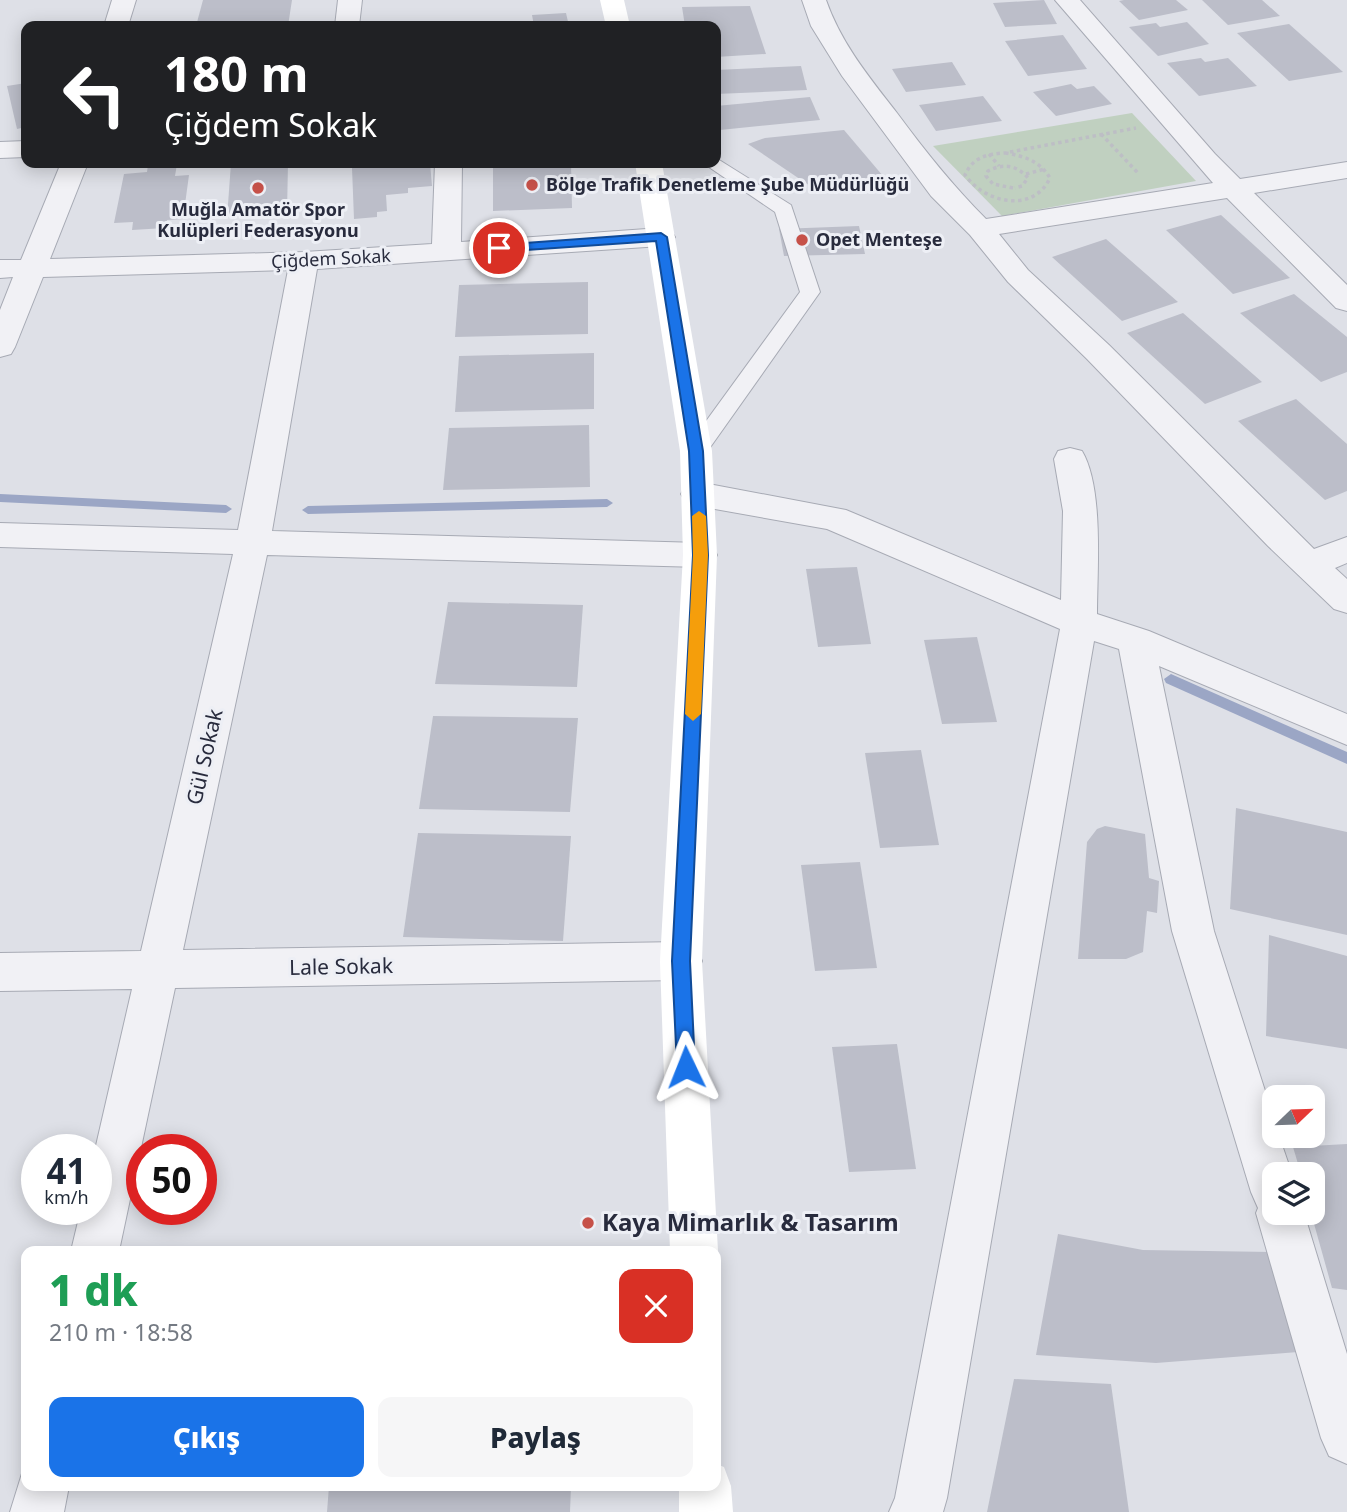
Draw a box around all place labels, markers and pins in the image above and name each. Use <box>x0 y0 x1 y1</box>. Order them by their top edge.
place label: Bölge Trafik Denetleme Şube Müdürlüğü <box>546 172 909 196</box>
marker: Bölge Trafik Denetleme Şube Müdürlüğü <box>524 177 540 193</box>
marker: Muğla Amatör Spor Kulüpleri Federasyonu <box>250 180 266 196</box>
place label: Muğla Amatör Spor Kulüpleri Federasyonu <box>157 197 359 242</box>
pin <box>469 218 529 278</box>
place label: Opet Menteşe <box>816 227 943 251</box>
marker: Opet Menteşe <box>794 232 810 248</box>
place label: Kaya Mimarlık & Tasarım <box>602 1205 899 1238</box>
marker: Kaya Mimarlık & Tasarım <box>580 1215 596 1231</box>

